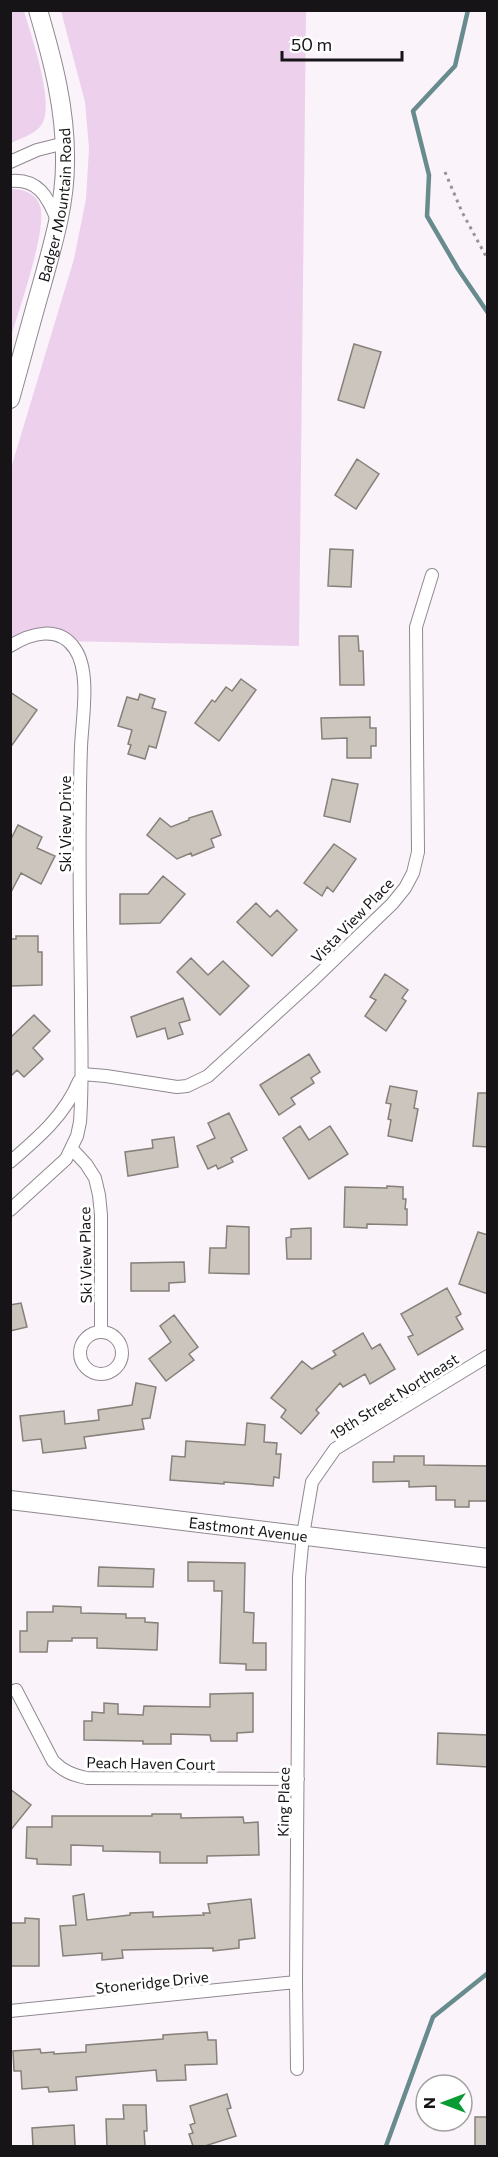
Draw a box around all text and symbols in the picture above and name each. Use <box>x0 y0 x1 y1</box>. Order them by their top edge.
scale bar <box>282 24 402 62</box>
text: 50 m <box>291 33 332 55</box>
street label: Badger Mountain Road <box>34 127 74 284</box>
street label: Ski View Drive <box>56 776 74 872</box>
street label: Vista View Place <box>307 874 397 966</box>
street label: Ski View Place <box>75 1206 95 1304</box>
street label: 19th Street Northeast <box>326 1349 462 1443</box>
street label: Eastmont Avenue <box>188 1513 309 1545</box>
street label: Peach Haven Court <box>86 1753 216 1773</box>
street label: King Place <box>273 1767 293 1837</box>
street label: Stoneridge Drive <box>95 1967 210 1997</box>
north arrow <box>414 2073 474 2133</box>
text: N <box>419 2097 438 2109</box>

